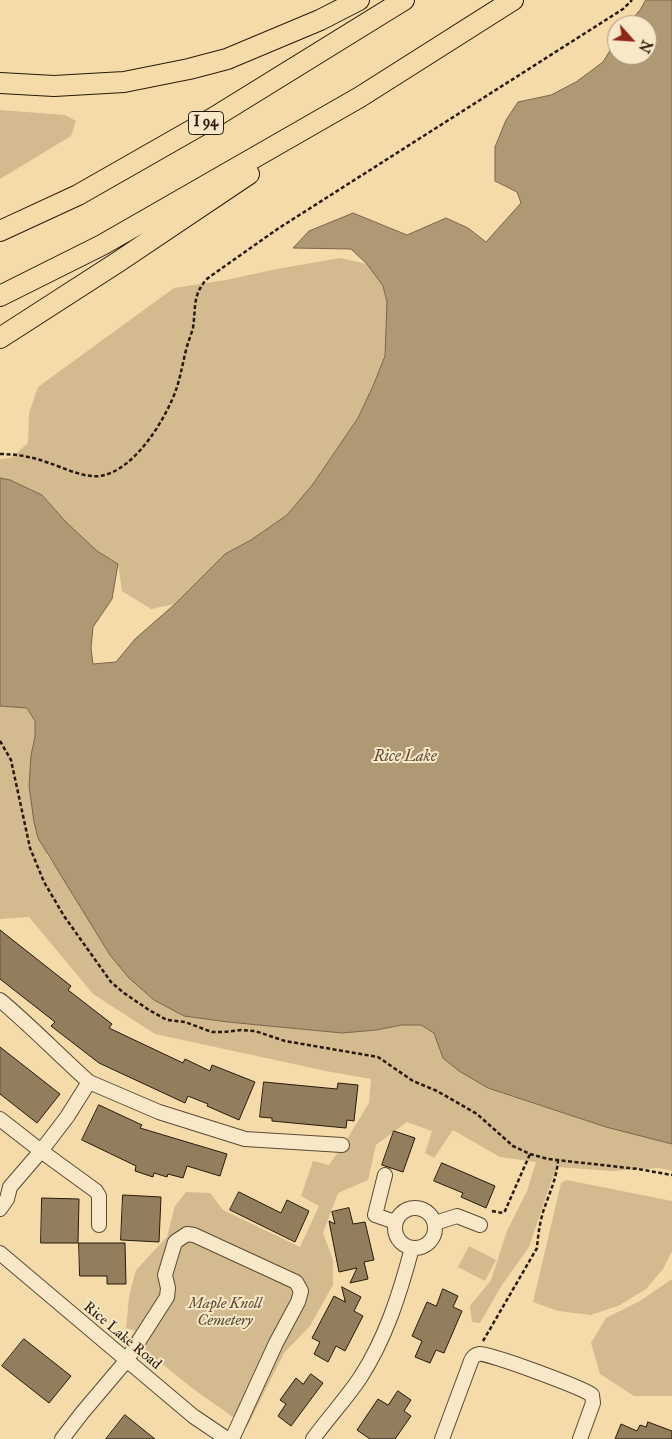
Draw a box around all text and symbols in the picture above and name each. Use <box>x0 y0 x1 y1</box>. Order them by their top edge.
north arrow <box>607 15 657 65</box>
text: N <box>635 37 655 55</box>
road number: I 94 <box>188 112 224 134</box>
water label: Rice Lake <box>373 747 437 767</box>
park label: Maple Knoll Cemetery <box>188 1295 262 1330</box>
street label: Rice Lake Road <box>79 1298 165 1374</box>

